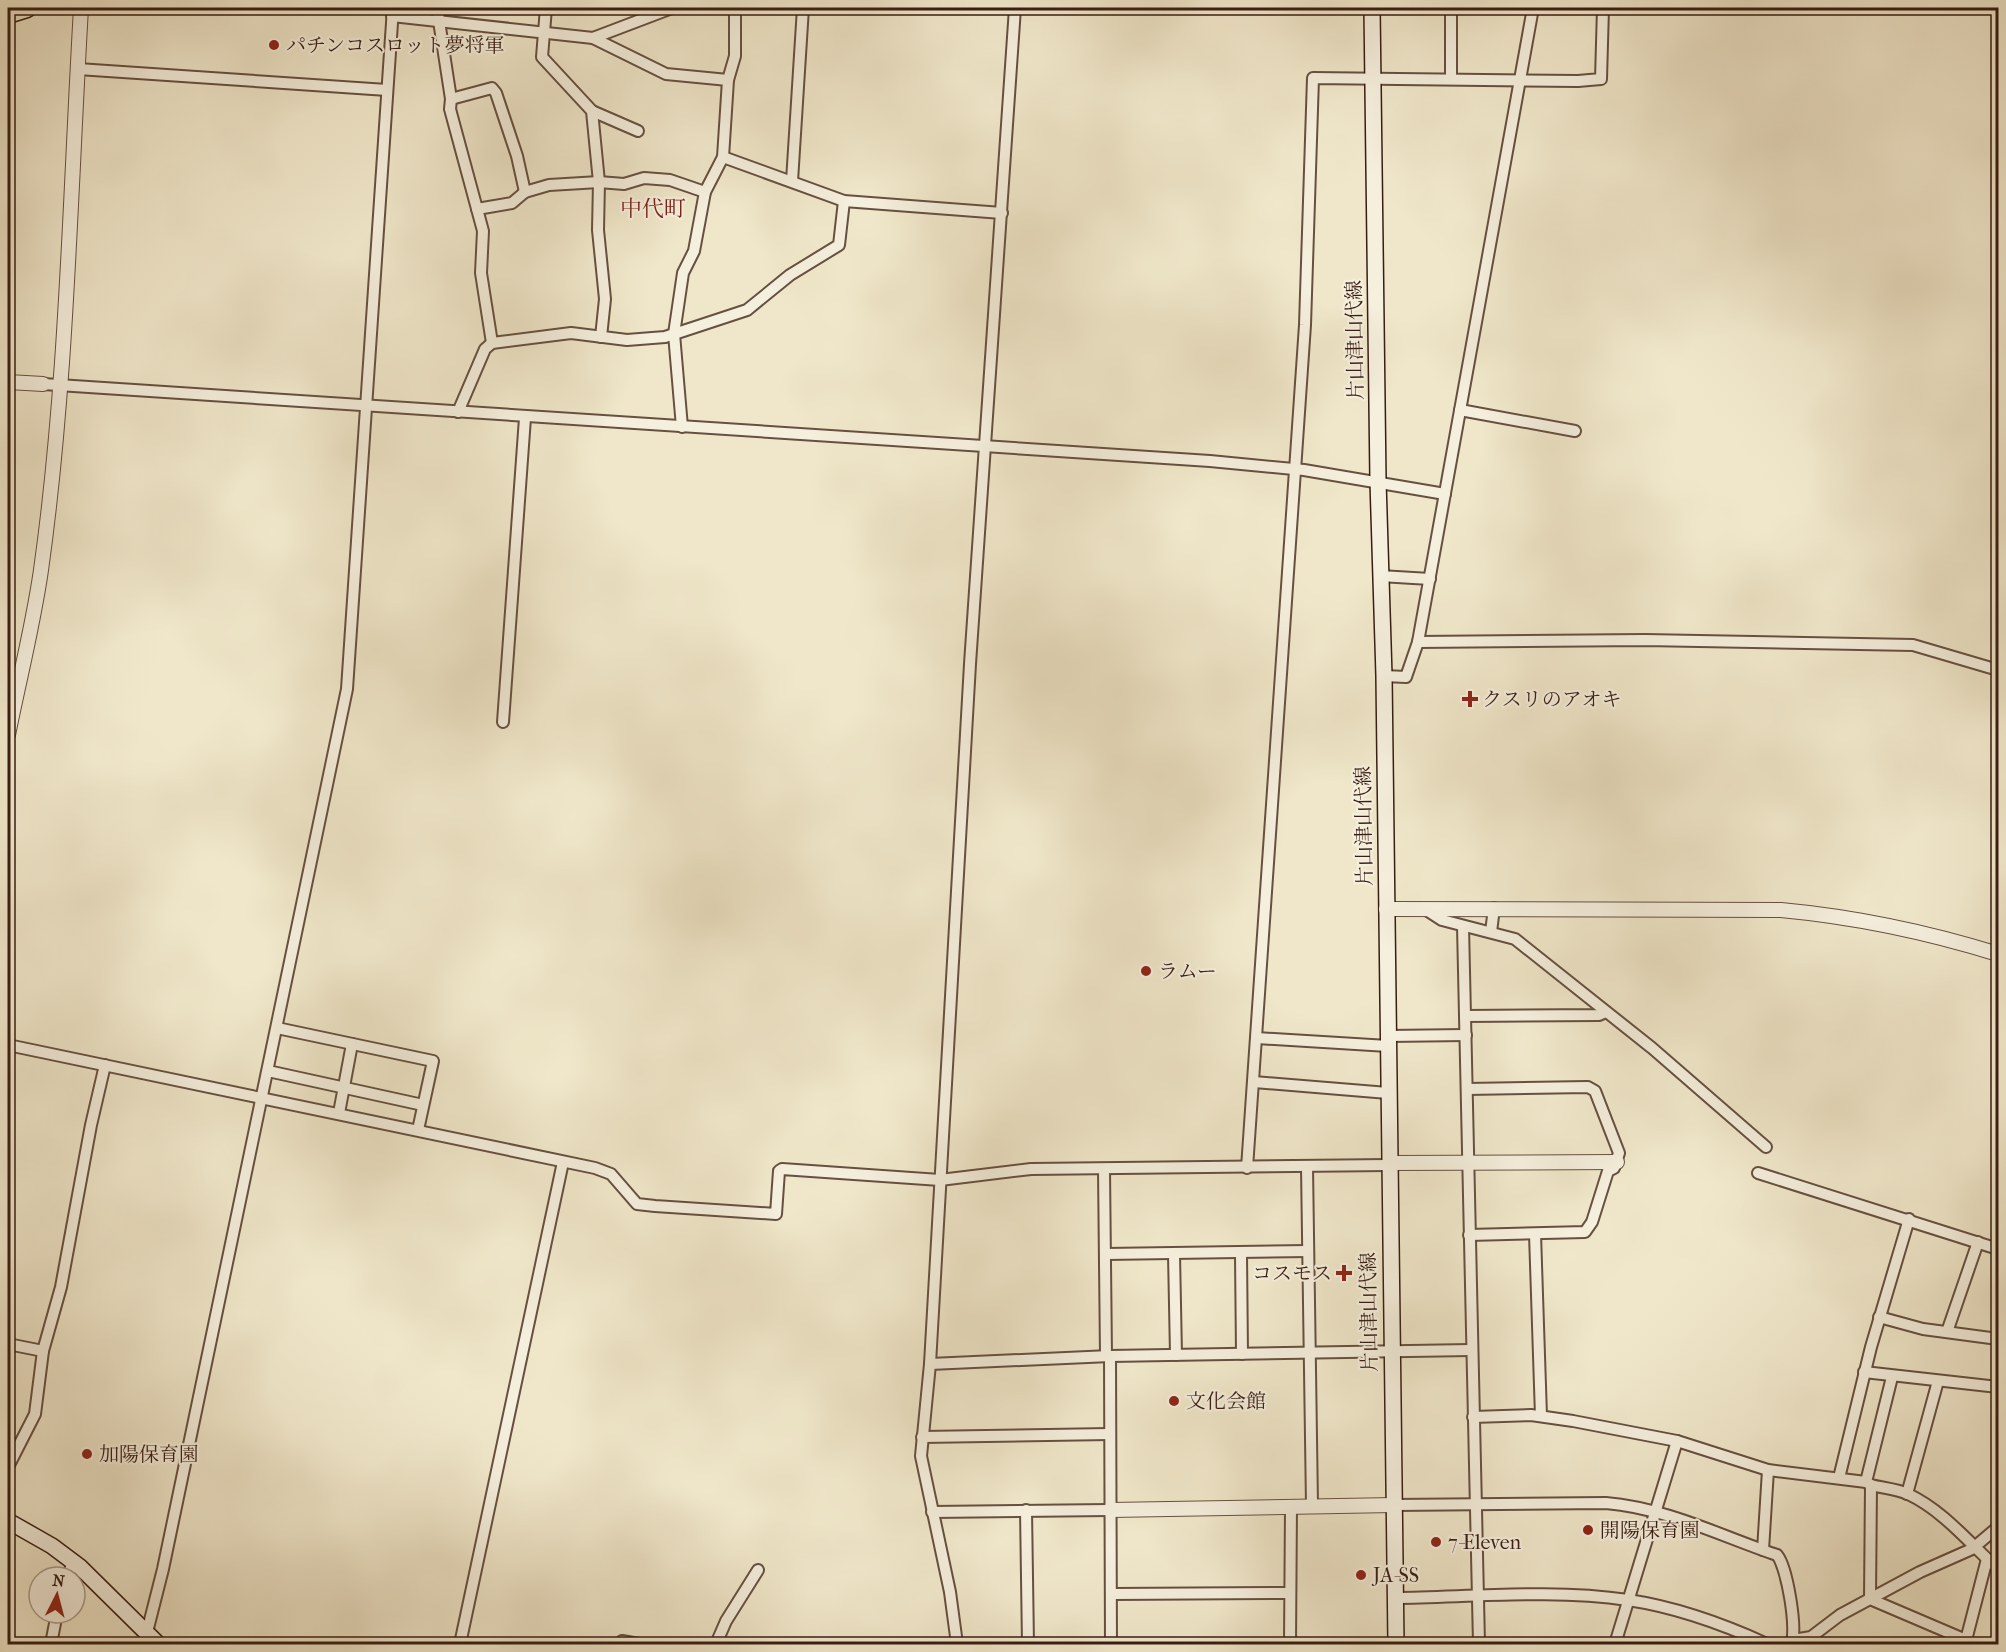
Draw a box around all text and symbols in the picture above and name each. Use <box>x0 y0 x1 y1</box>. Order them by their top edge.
place label: パチンコスロット夢将軍 <box>286 34 505 57</box>
marker: パチンコスロット夢将軍 <box>267 38 281 52</box>
district label: 中代町 <box>620 196 686 222</box>
street label: 片山津山代線 <box>1342 280 1368 400</box>
place label: クスリのアオキ <box>1482 688 1622 711</box>
marker: クスリのアオキ <box>1463 692 1477 706</box>
street label: 片山津山代線 <box>1351 766 1377 886</box>
place label: ラムー <box>1158 960 1217 983</box>
marker: ラムー <box>1139 964 1153 978</box>
street label: 片山津山代線 <box>1356 1252 1382 1372</box>
place label: コスモス <box>1252 1262 1332 1285</box>
marker: コスモス <box>1337 1266 1351 1280</box>
place label: 文化会館 <box>1186 1390 1266 1413</box>
marker: 文化会館 <box>1167 1394 1181 1408</box>
place label: 加陽保育園 <box>99 1443 199 1466</box>
marker: 加陽保育園 <box>80 1447 94 1461</box>
place label: 開陽保育園 <box>1600 1519 1700 1542</box>
marker: 開陽保育園 <box>1581 1523 1595 1537</box>
place label: 7-Eleven <box>1448 1531 1522 1554</box>
marker: 7-Eleven <box>1429 1535 1443 1549</box>
place label: JA-SS <box>1371 1564 1419 1587</box>
north arrow <box>27 1565 87 1625</box>
marker: JA-SS <box>1354 1568 1368 1582</box>
text: N <box>51 1570 66 1591</box>

